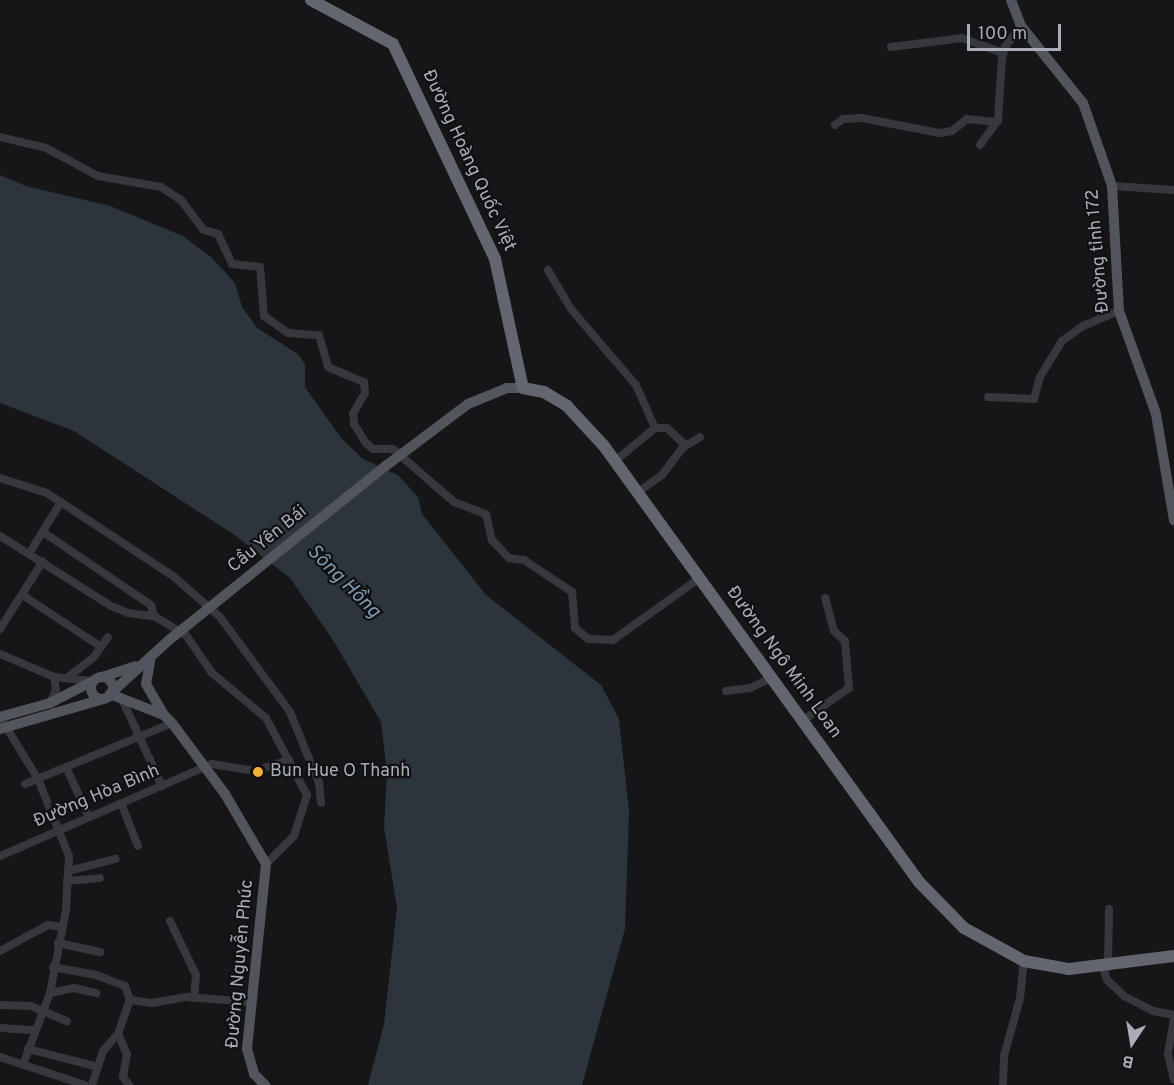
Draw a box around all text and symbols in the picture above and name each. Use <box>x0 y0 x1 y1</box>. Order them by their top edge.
scale bar <box>970 12 1064 50</box>
text: 100 m <box>978 23 1027 46</box>
street label: Đường Hoàng Quốc Việt <box>416 67 520 255</box>
street label: Đường tỉnh 172 <box>1083 188 1115 314</box>
street label: Cầu Yên Bái <box>224 501 312 579</box>
water label: Sông Hồng <box>301 540 385 624</box>
street label: Đường Ngô Minh Loan <box>721 583 845 743</box>
street label: Đường Hòa Bình <box>31 761 163 833</box>
place label: Bun Hue O Thanh <box>270 761 411 783</box>
marker: Bun Hue O Thanh <box>251 765 265 779</box>
street label: Đường Nguyễn Phúc <box>223 879 259 1049</box>
north arrow <box>1102 1013 1162 1073</box>
text: B <box>1121 1050 1136 1072</box>

